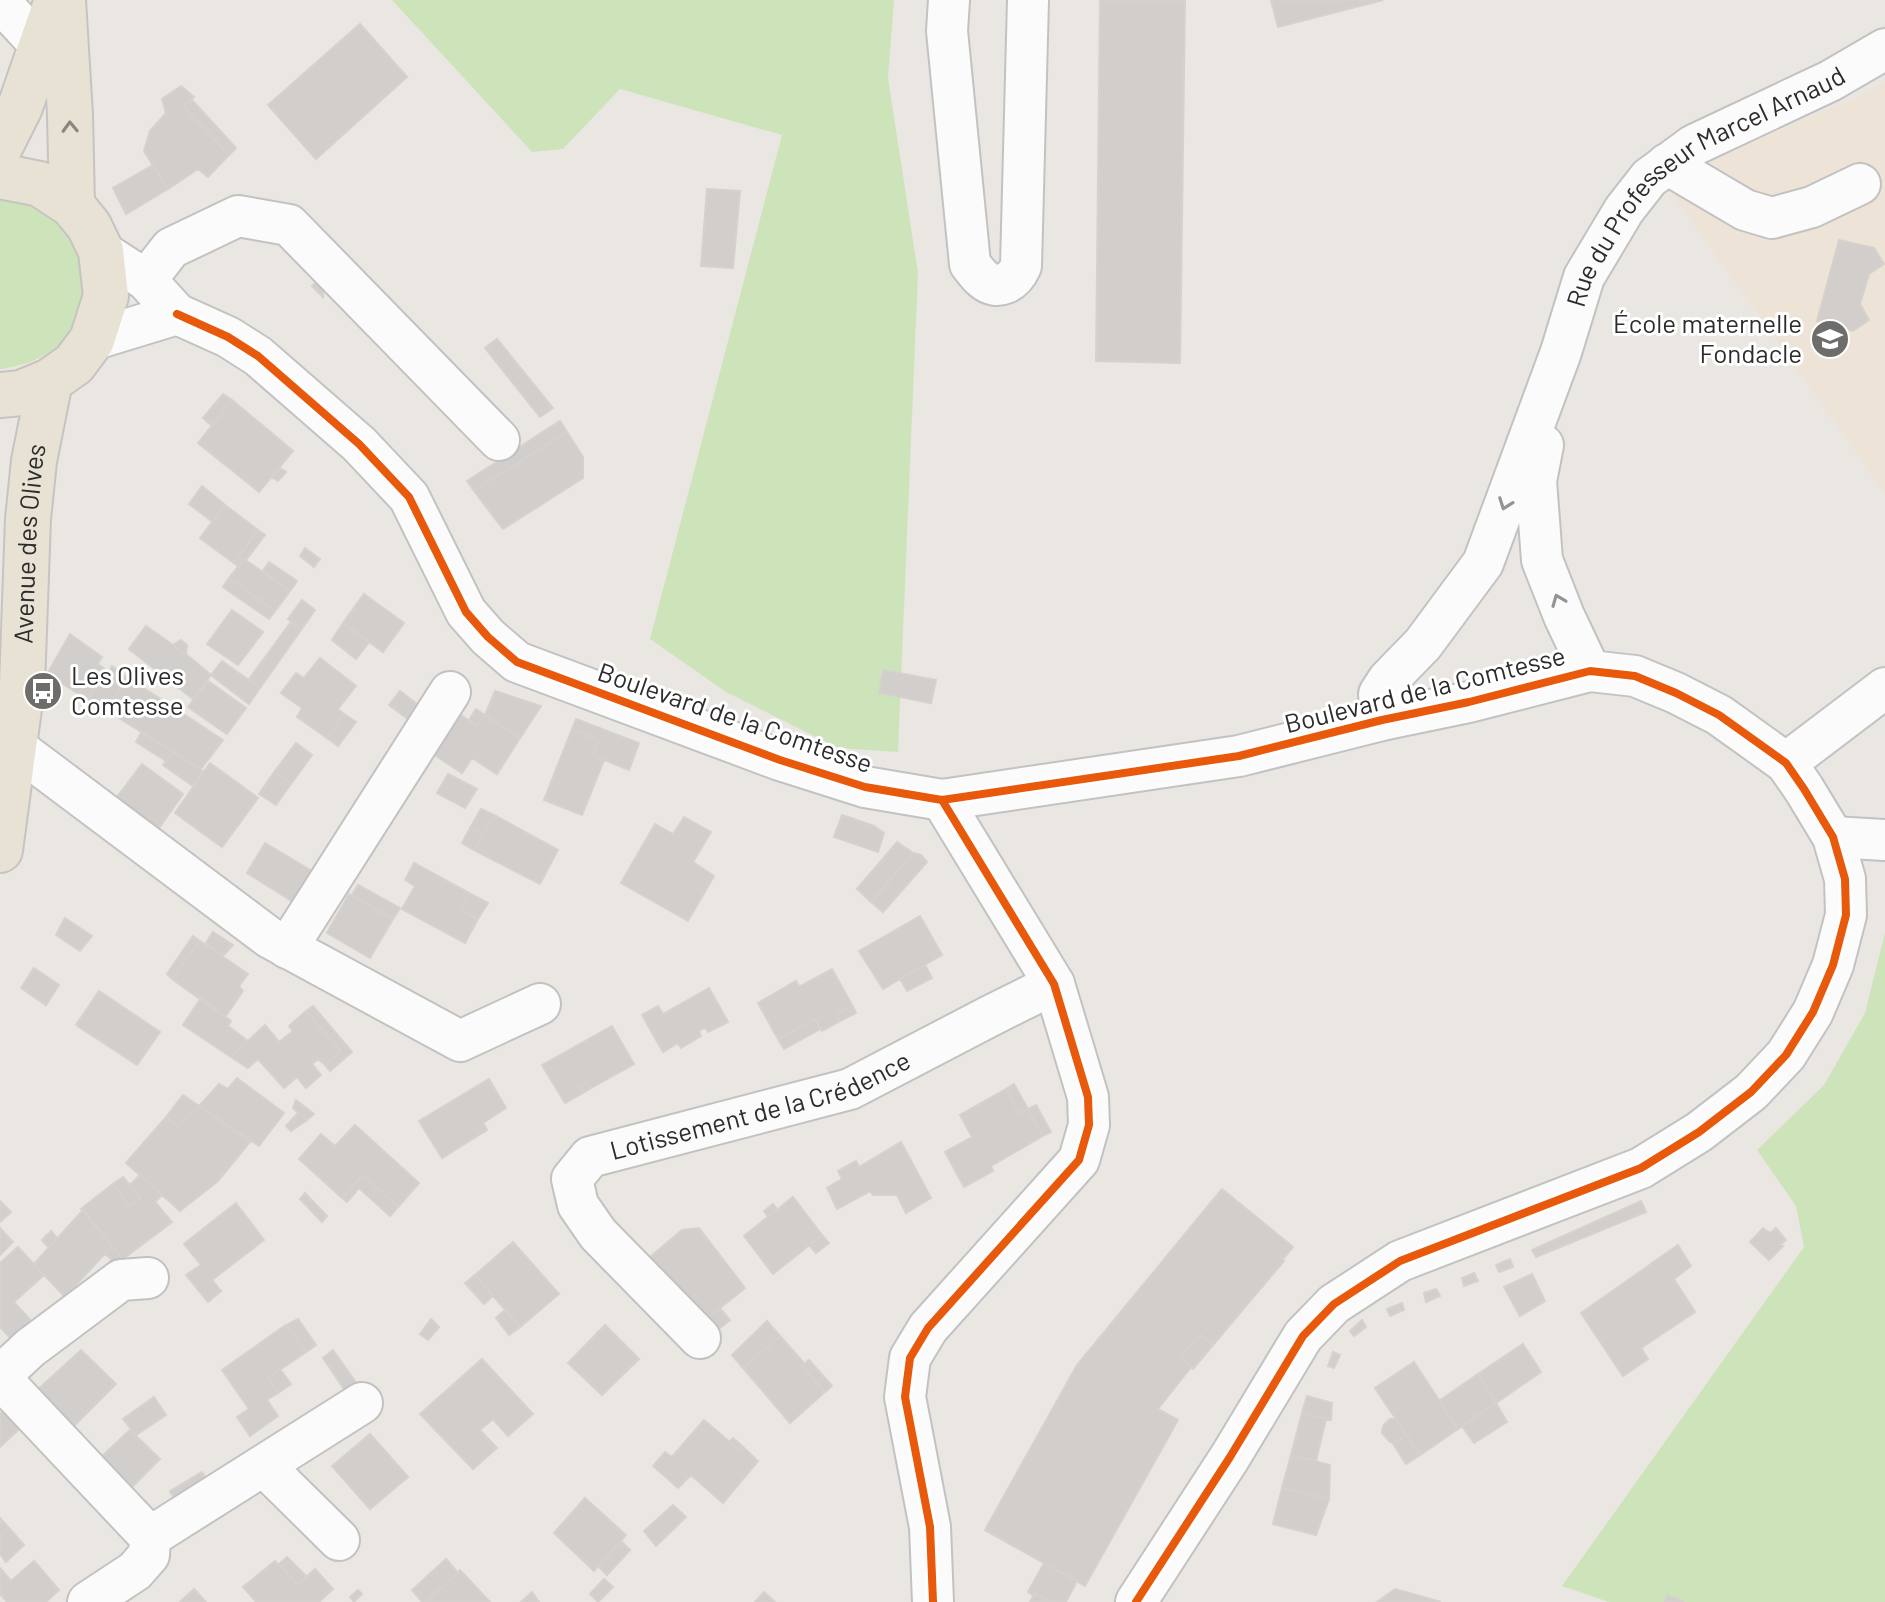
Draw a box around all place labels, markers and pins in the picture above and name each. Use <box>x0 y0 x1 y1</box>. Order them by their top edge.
place label: École maternelle Fondacle <box>1613 307 1802 368</box>
school or university icon: École maternelle Fondacle <box>1809 318 1851 360</box>
place label: Les Olives Comtesse <box>71 659 184 720</box>
bus stop icon: Les Olives Comtesse <box>22 670 64 712</box>

